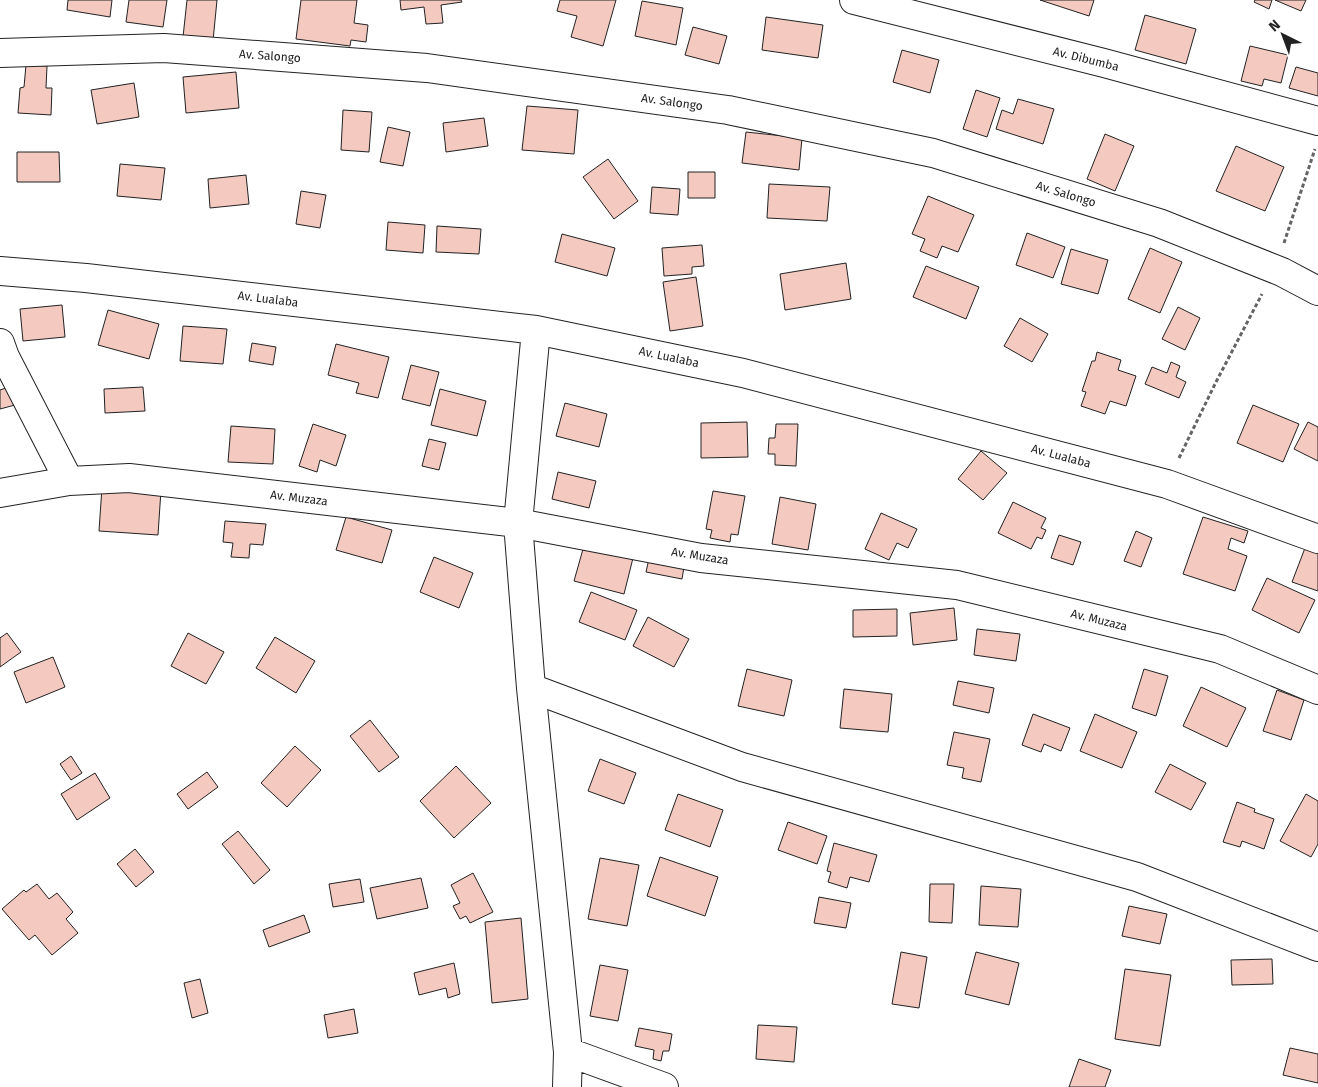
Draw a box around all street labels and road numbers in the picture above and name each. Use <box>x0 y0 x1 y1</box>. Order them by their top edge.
street label: Av. Dibumba <box>1052 44 1120 74</box>
street label: Av. Salongo <box>239 47 301 65</box>
street label: Av. Salongo <box>640 91 704 113</box>
street label: Av. Salongo <box>1034 178 1098 210</box>
street label: Av. Lualaba <box>237 288 299 310</box>
street label: Av. Lualaba <box>638 344 700 370</box>
street label: Av. Lualaba <box>1030 441 1092 471</box>
street label: Av. Muzaza <box>269 488 329 508</box>
street label: Av. Muzaza <box>670 545 730 567</box>
street label: Av. Muzaza <box>1069 606 1129 634</box>

